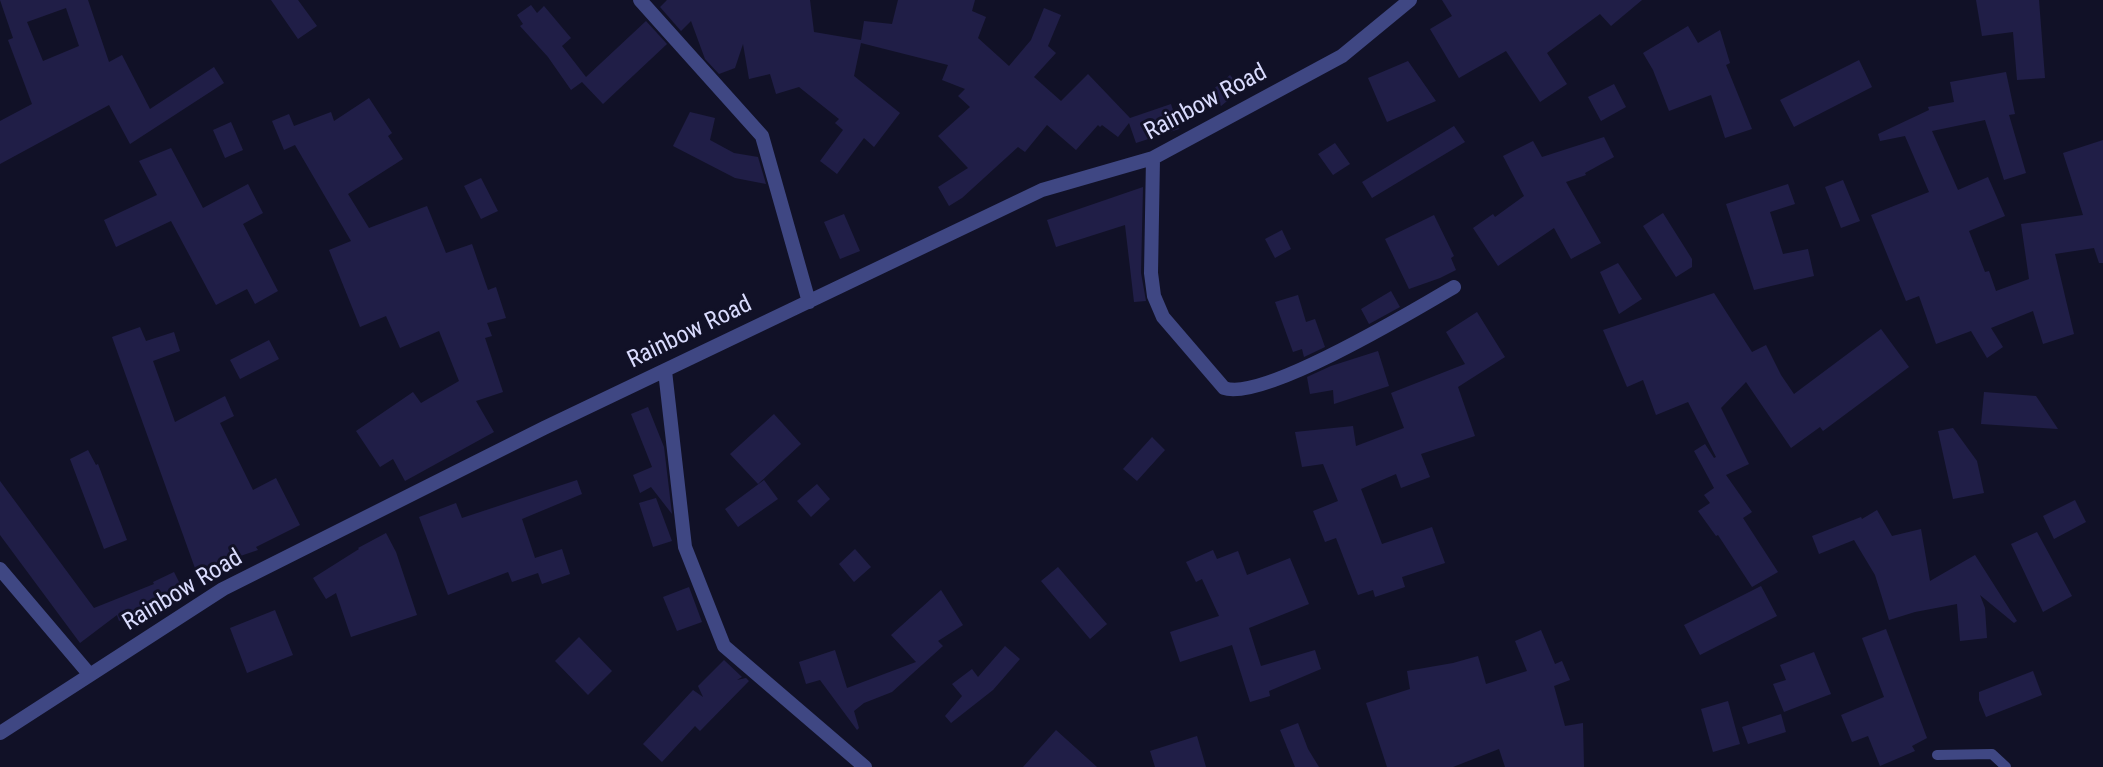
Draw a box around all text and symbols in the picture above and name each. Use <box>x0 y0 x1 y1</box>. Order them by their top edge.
street label: Rainbow Road <box>1140 59 1272 147</box>
street label: Rainbow Road <box>623 291 757 375</box>
street label: Rainbow Road <box>118 544 248 638</box>

